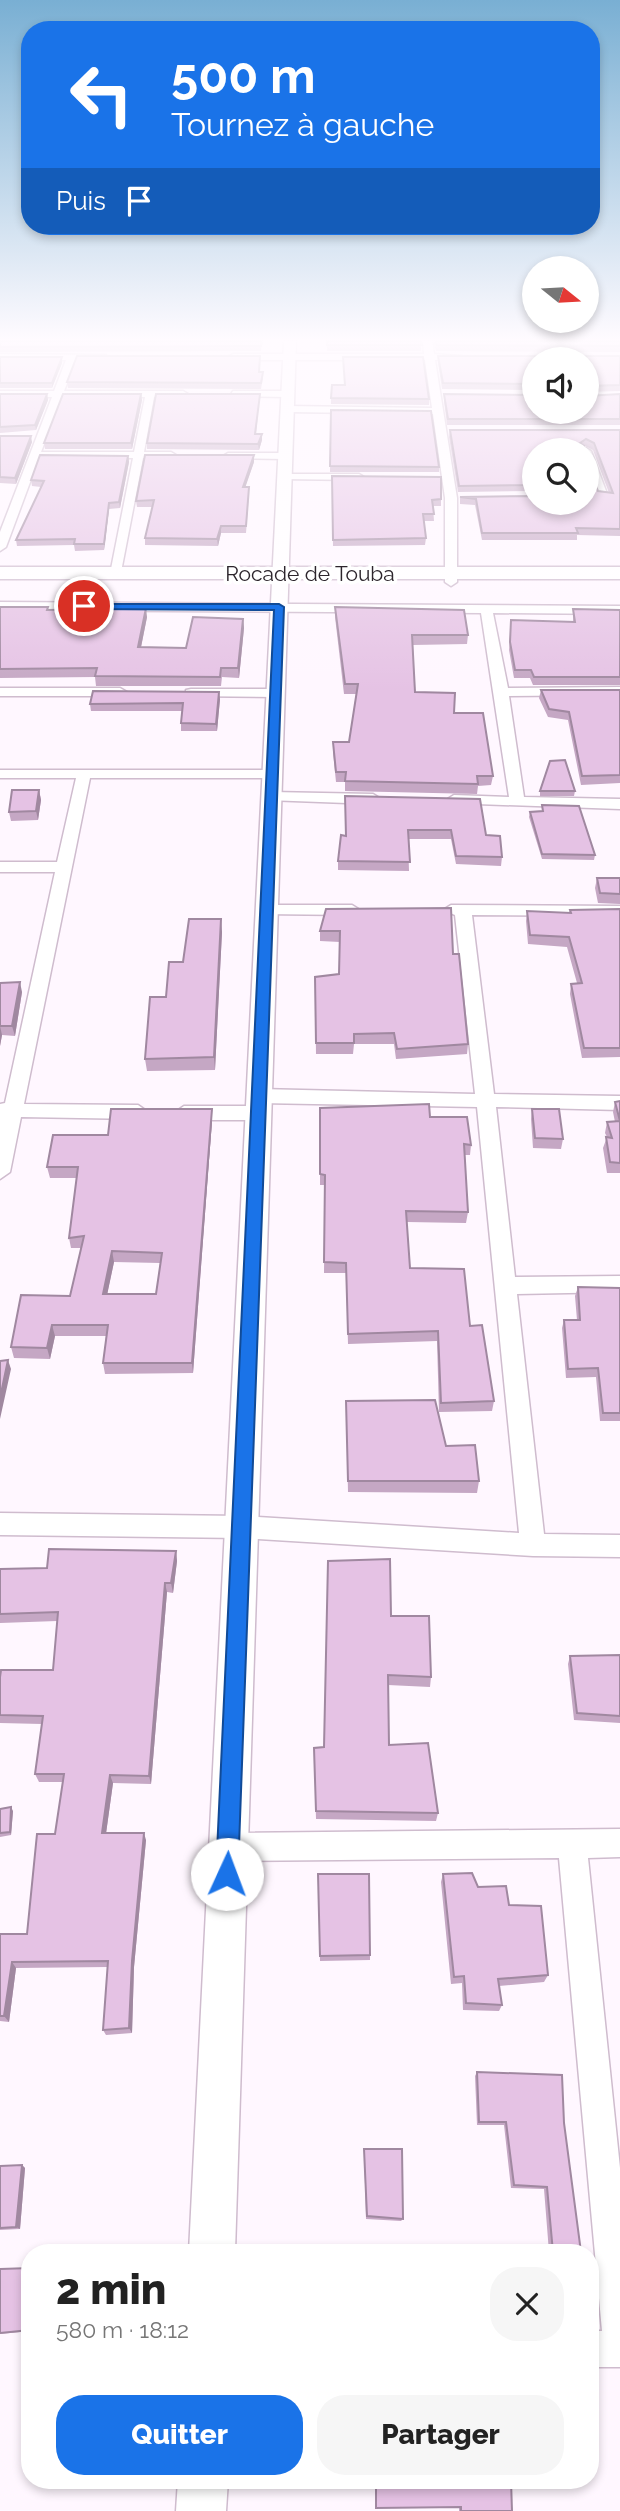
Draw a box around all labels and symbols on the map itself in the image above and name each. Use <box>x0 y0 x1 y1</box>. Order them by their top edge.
north arrow <box>522 256 598 332</box>
street label: Rocade de Touba <box>225 561 395 586</box>
pin <box>54 576 114 636</box>
position arrow <box>190 1837 264 1911</box>

